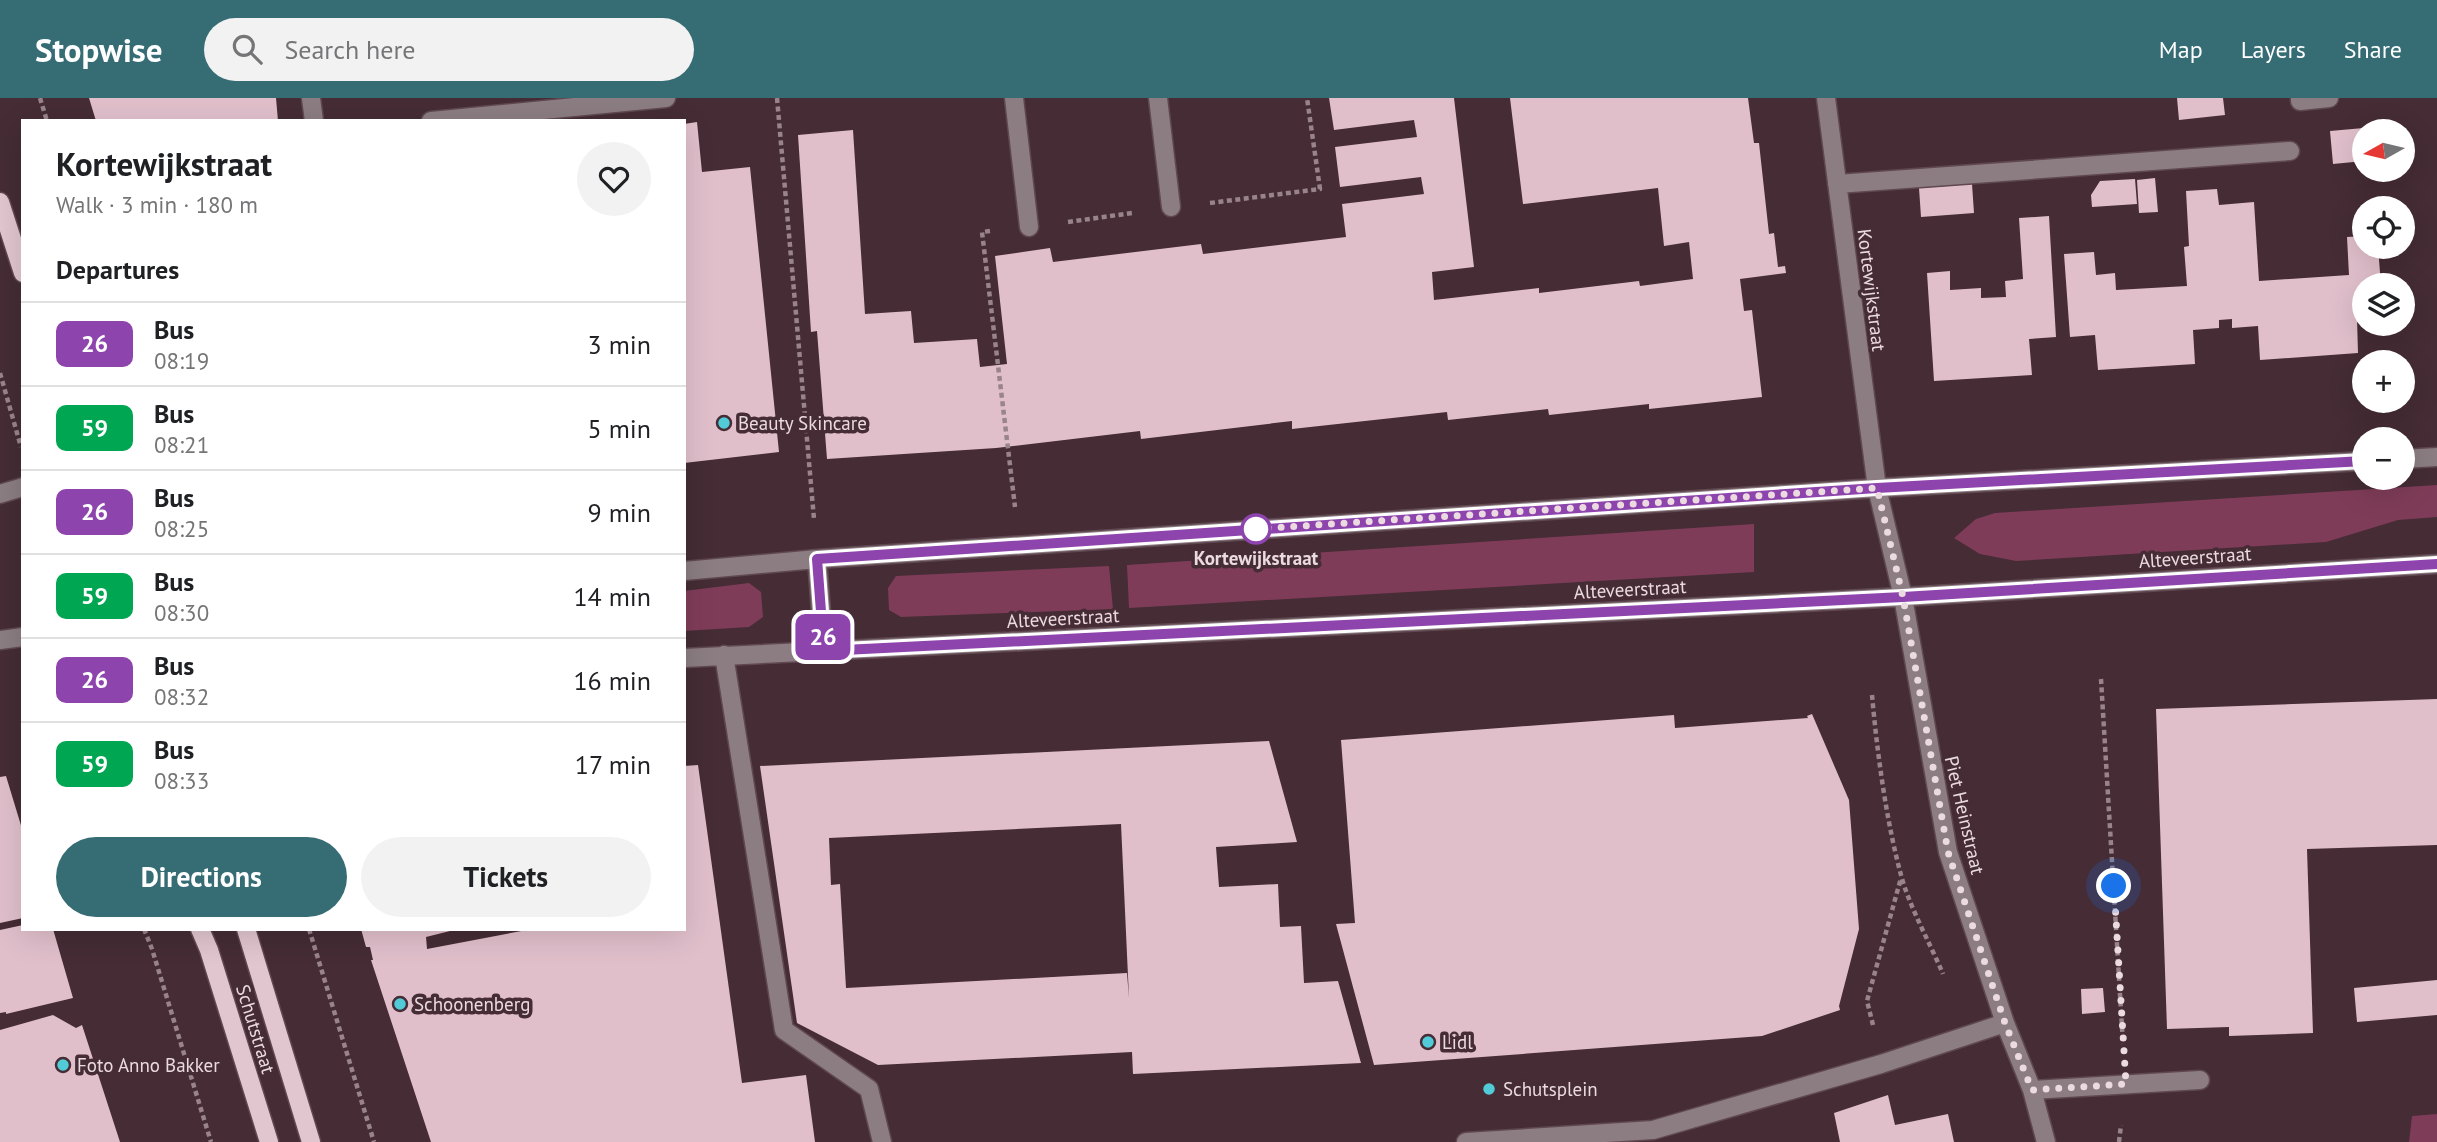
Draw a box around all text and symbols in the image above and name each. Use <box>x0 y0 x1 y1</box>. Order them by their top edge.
search box <box>204 18 694 81</box>
text: Stopwise <box>35 28 162 71</box>
icon: search <box>228 30 266 68</box>
text: Search here <box>284 33 416 66</box>
text: Map <box>2159 34 2203 65</box>
text: Layers <box>2241 34 2306 65</box>
text: Share <box>2344 34 2402 65</box>
north arrow <box>2352 119 2415 182</box>
map controls <box>2352 119 2415 490</box>
text: Kortewijkstraat <box>56 142 272 185</box>
button: heart <box>577 142 651 216</box>
text: Walk · 3 min · 180 m <box>56 190 258 219</box>
button: locate <box>2352 196 2415 259</box>
street label: Kortewijkstraat <box>1853 227 1891 353</box>
text: Departures <box>56 253 179 286</box>
button: layers <box>2352 273 2415 336</box>
text: Bus <box>154 313 194 346</box>
text: 26 <box>81 328 108 359</box>
text: 3 min <box>588 328 651 361</box>
text: 08:19 <box>154 346 209 375</box>
button: + <box>2352 350 2415 413</box>
text: Bus <box>154 397 194 430</box>
place label: Beauty Skincare <box>738 411 867 435</box>
text: 59 <box>81 412 108 443</box>
text: 5 min <box>588 412 651 445</box>
marker: Beauty Skincare <box>716 415 732 431</box>
button: − <box>2352 427 2415 490</box>
text: 08:21 <box>154 430 209 459</box>
text: Bus <box>154 481 194 514</box>
text: 26 <box>81 496 108 527</box>
text: 9 min <box>588 496 651 529</box>
text: 08:25 <box>154 514 209 543</box>
marker: Kortewijkstraat <box>1241 514 1271 544</box>
street label: Alteveerstraat <box>2138 541 2253 573</box>
place label: Kortewijkstraat <box>1194 546 1319 570</box>
text: Bus <box>154 565 194 598</box>
street label: Alteveerstraat <box>1573 574 1688 604</box>
text: 59 <box>81 580 108 611</box>
text: 14 min <box>573 580 651 613</box>
text: 08:30 <box>154 598 209 627</box>
street label: Alteveerstraat <box>1006 603 1121 633</box>
line badge: 26 <box>792 614 854 660</box>
text: 26 <box>809 621 837 652</box>
text: Bus <box>154 649 194 682</box>
text: 26 <box>81 664 108 695</box>
text: 16 min <box>573 664 651 697</box>
text: 08:32 <box>154 682 209 711</box>
text: Bus <box>154 733 194 766</box>
text: 59 <box>81 748 108 779</box>
text: 17 min <box>575 748 651 781</box>
street label: Piet Heinstraat <box>1940 753 1990 877</box>
text: 08:33 <box>154 766 209 795</box>
button: Directions <box>56 837 347 917</box>
button: Tickets <box>361 837 651 917</box>
your location <box>2096 868 2131 903</box>
street label: Schutstraat <box>231 982 281 1077</box>
place label: Schoonenberg <box>414 992 530 1016</box>
marker: Schoonenberg <box>392 996 408 1012</box>
place label: Lidl <box>1442 1030 1473 1054</box>
marker: Lidl <box>1420 1034 1436 1050</box>
place label: Foto Anno Bakker <box>77 1053 220 1077</box>
marker: Foto Anno Bakker <box>55 1057 71 1073</box>
place label: Schutsplein <box>1503 1077 1598 1101</box>
marker: Schutsplein <box>1481 1081 1497 1097</box>

